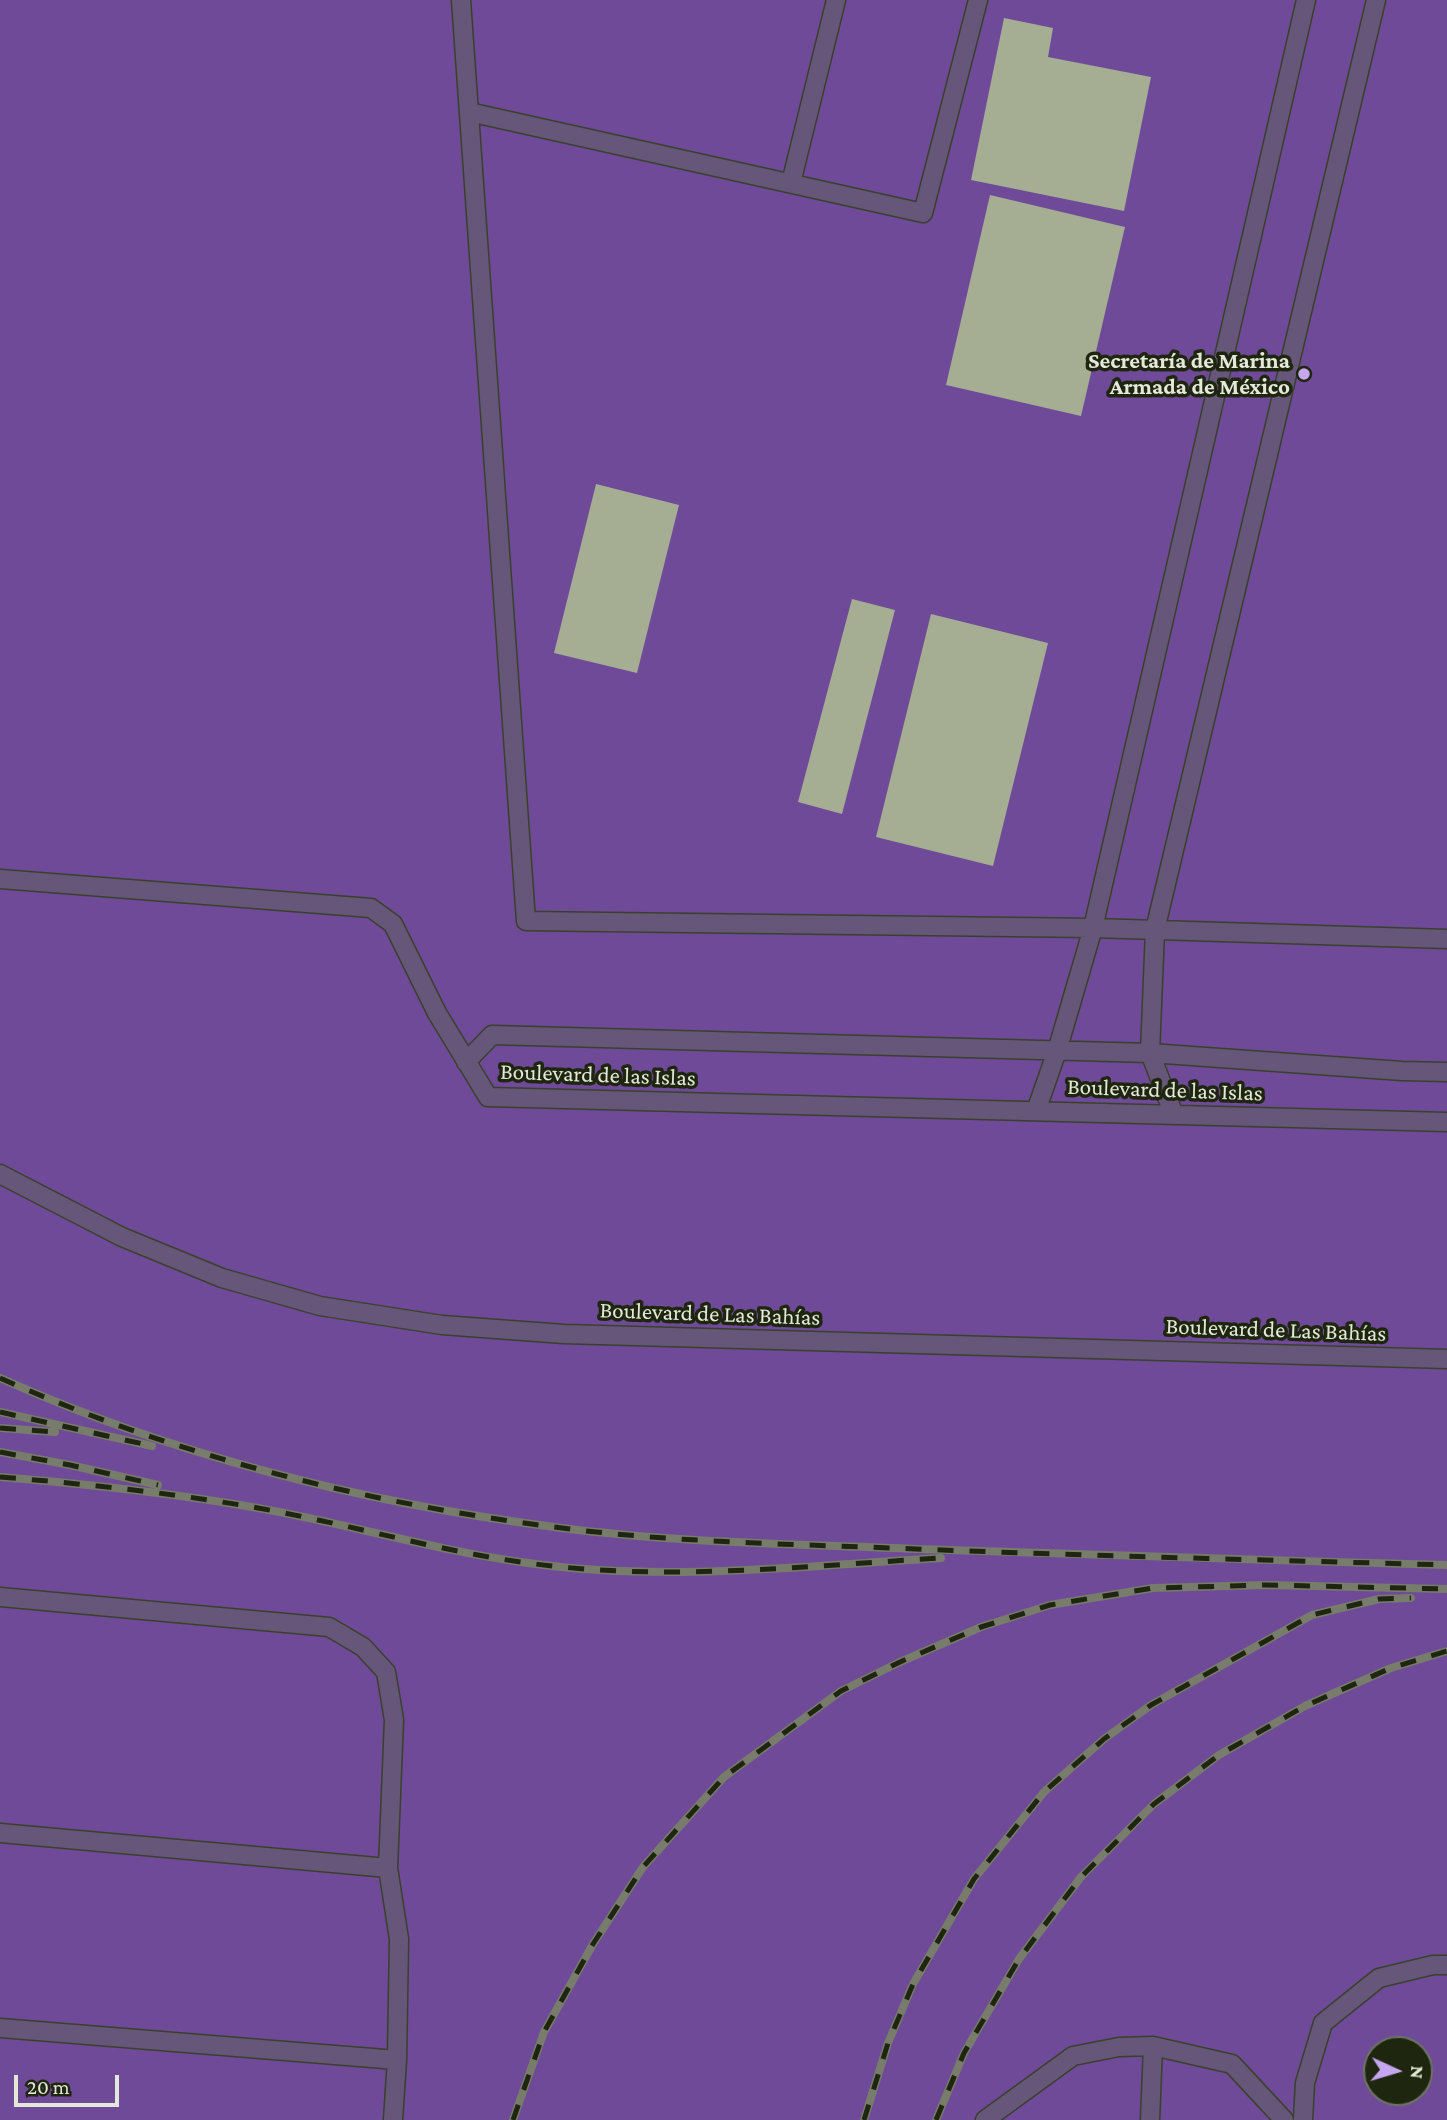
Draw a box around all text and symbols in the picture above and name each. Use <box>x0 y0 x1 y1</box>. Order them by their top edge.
place label: Secretaría de Marina Armada de México <box>1088 347 1290 401</box>
marker: Secretaría de Marina Armada de México <box>1296 366 1312 382</box>
street label: Boulevard de las Islas <box>500 1058 696 1092</box>
street label: Boulevard de las Islas <box>1067 1073 1263 1107</box>
street label: Boulevard de Las Bahías <box>599 1296 821 1332</box>
street label: Boulevard de Las Bahías <box>1165 1312 1387 1348</box>
north arrow <box>1363 2036 1433 2106</box>
scale bar <box>18 2060 122 2104</box>
text: N <box>1407 2065 1428 2080</box>
text: 20 m <box>27 2075 70 2099</box>

